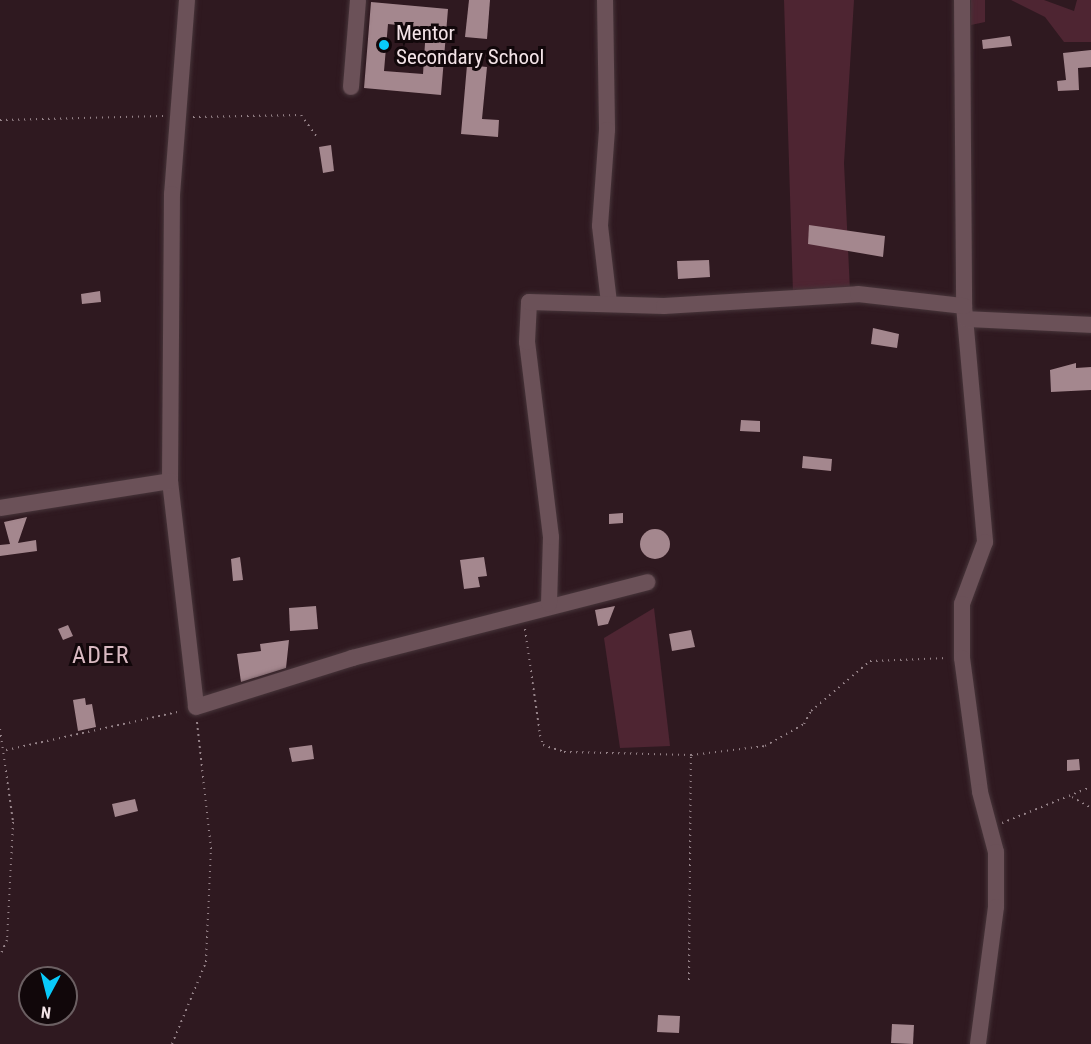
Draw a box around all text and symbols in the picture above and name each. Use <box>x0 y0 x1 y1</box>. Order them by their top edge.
place label: Mentor Secondary School <box>396 20 544 70</box>
marker: Mentor Secondary School <box>377 38 391 52</box>
district label: ADER <box>72 642 130 670</box>
north arrow <box>18 966 78 1026</box>
text: N <box>40 1002 52 1022</box>

